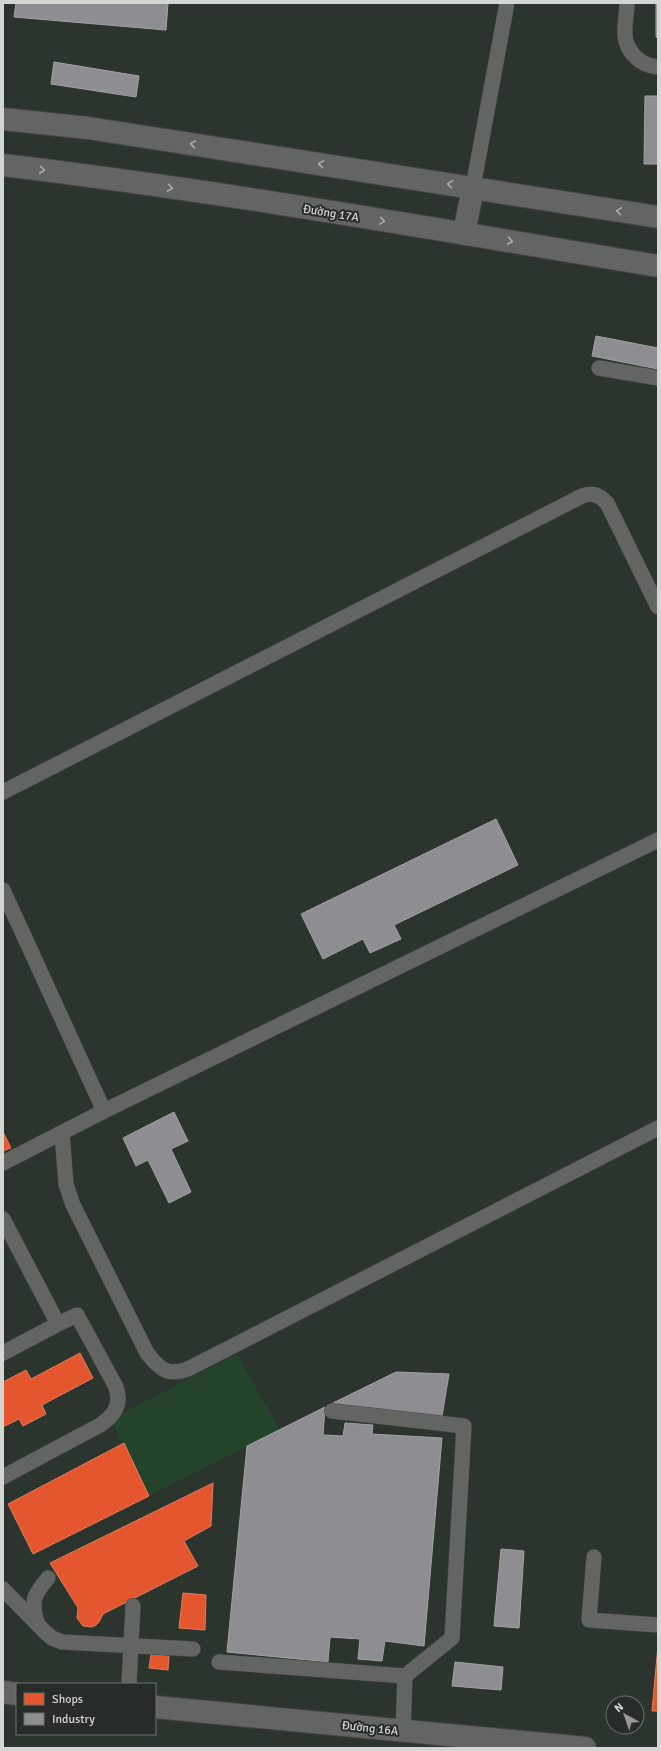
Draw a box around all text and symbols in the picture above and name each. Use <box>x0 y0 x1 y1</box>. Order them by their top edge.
one-way arrow <box>190 140 196 149</box>
one-way arrow <box>318 160 324 169</box>
one-way arrow <box>39 165 45 174</box>
one-way arrow <box>447 180 453 188</box>
one-way arrow <box>167 183 174 192</box>
street label: Đường 17A <box>302 202 361 225</box>
one-way arrow <box>616 207 623 216</box>
one-way arrow <box>379 216 385 225</box>
one-way arrow <box>507 237 513 245</box>
legend <box>16 1683 156 1735</box>
text: Shops <box>52 1692 83 1707</box>
north arrow <box>605 1695 645 1735</box>
text: N <box>612 1700 626 1715</box>
text: Industry <box>52 1712 95 1727</box>
street label: Đường 16A <box>341 1718 400 1739</box>

